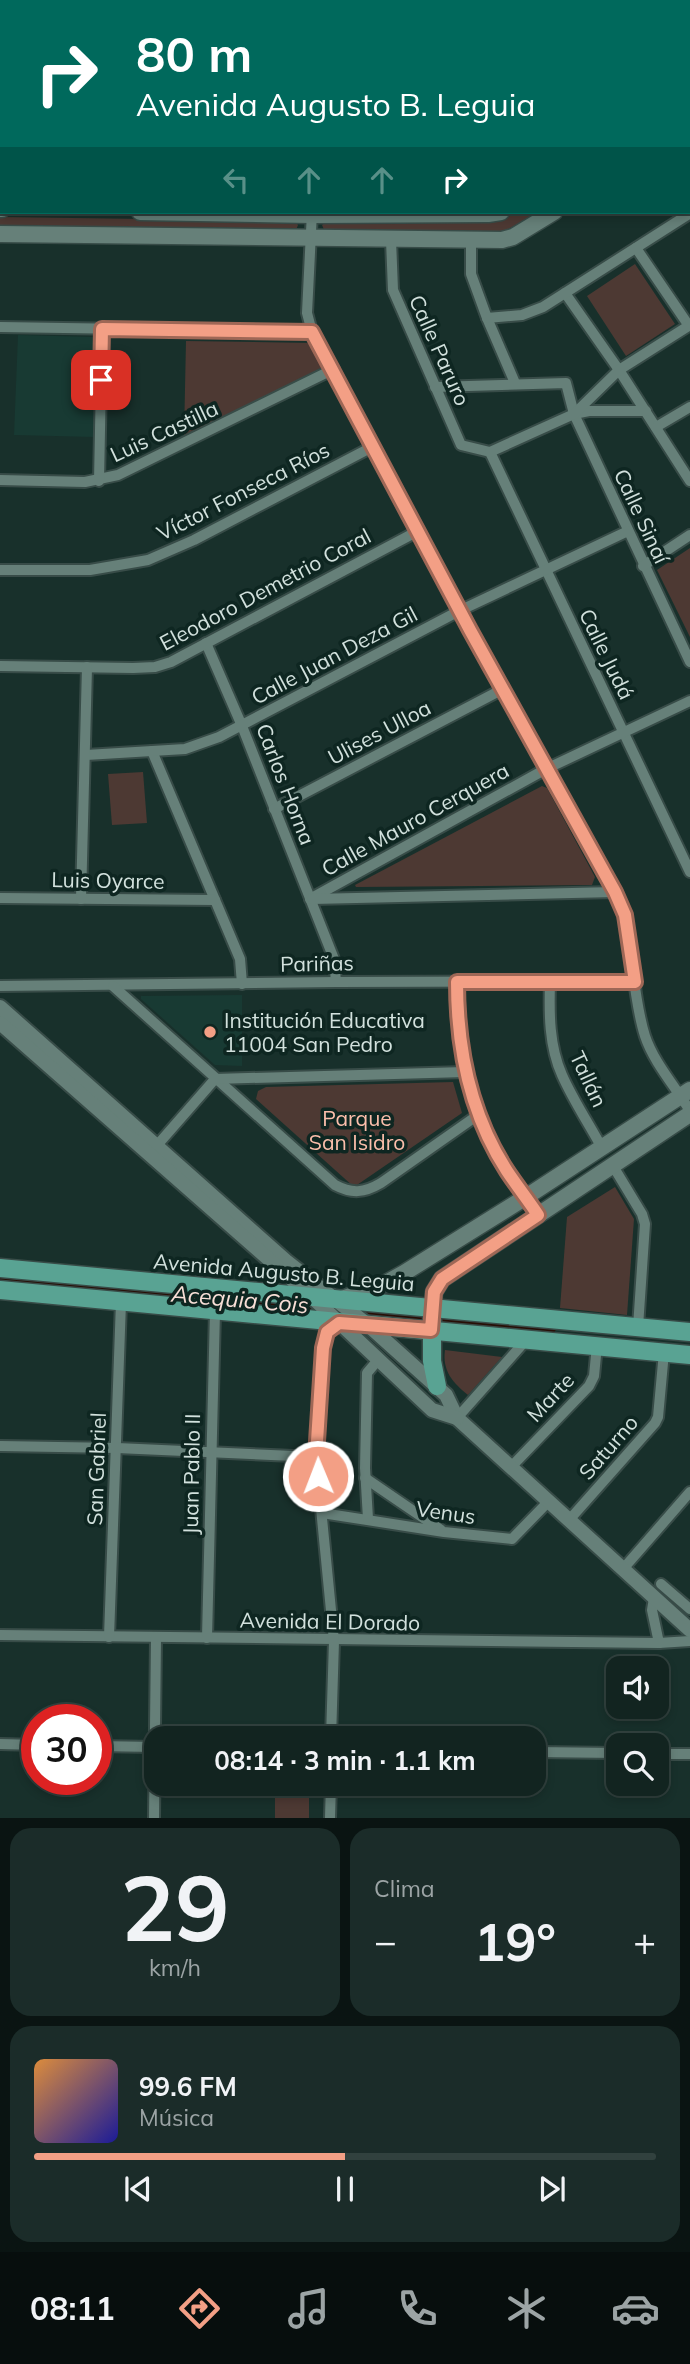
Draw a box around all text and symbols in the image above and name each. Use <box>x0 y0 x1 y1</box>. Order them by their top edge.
text: 80 m <box>136 23 252 84</box>
icon: right <box>21 28 112 119</box>
text: Avenida Augusto B. Leguia <box>136 84 535 124</box>
icon: left <box>217 161 255 199</box>
icon: ahead <box>290 161 328 199</box>
icon: ahead <box>363 161 401 199</box>
icon: right <box>436 161 474 199</box>
street label: Calle Paruro <box>404 291 476 409</box>
pin <box>71 350 131 410</box>
icon: arrive <box>82 361 120 399</box>
street label: Luis Castilla <box>106 395 222 467</box>
street label: Víctor Fonseca Ríos <box>152 436 334 546</box>
street label: Calle Sinaí <box>609 465 676 568</box>
street label: Eleodoro Demetrio Coral <box>155 522 375 656</box>
street label: Calle Juan Deza Gil <box>247 600 421 710</box>
street label: Calle Judá <box>574 604 640 704</box>
street label: Ulises Ulloa <box>323 694 435 770</box>
street label: Carlos Horna <box>251 720 321 848</box>
street label: Calle Mauro Cerquera <box>317 757 513 881</box>
street label: Luis Oyarce <box>51 866 165 894</box>
street label: Pariñas <box>280 949 354 977</box>
place label: Institución Educativa 11004 San Pedro <box>224 1007 425 1057</box>
marker: Institución Educativa 11004 San Pedro <box>202 1024 218 1040</box>
street label: Tallán <box>565 1047 613 1111</box>
park label: Parque San Isidro <box>309 1105 405 1155</box>
street label: Avenida Augusto B. Leguia <box>152 1248 416 1296</box>
water label: Acequia Cois <box>169 1278 310 1319</box>
street label: Marte <box>521 1367 579 1427</box>
street label: Saturno <box>573 1409 643 1485</box>
street label: San Gabriel <box>81 1412 111 1526</box>
street label: Juan Pablo II <box>177 1413 205 1535</box>
position arrow <box>281 1439 355 1513</box>
street label: Venus <box>415 1495 477 1529</box>
street label: Avenida El Dorado <box>240 1606 420 1636</box>
map controls <box>606 1656 669 1796</box>
button: sound <box>606 1656 669 1719</box>
speed limit sign: 30 <box>21 1704 112 1795</box>
button: search <box>606 1733 669 1796</box>
text: 08:14 · 3 min · 1.1 km <box>214 1744 476 1777</box>
text: 29 <box>120 1850 230 1964</box>
text: Clima <box>374 1874 435 1903</box>
text: 19° <box>474 1909 556 1974</box>
text: − <box>374 1917 397 1965</box>
text: + <box>633 1917 656 1965</box>
text: km/h <box>149 1953 201 1982</box>
text: 99.6 FM <box>139 2070 237 2103</box>
text: Música <box>139 2103 214 2132</box>
icon: previous <box>119 2170 157 2208</box>
icon: pause <box>326 2170 364 2208</box>
icon: next <box>533 2170 571 2208</box>
icon: directions <box>175 2284 224 2333</box>
icon: music <box>284 2284 333 2333</box>
icon: phone <box>393 2284 442 2333</box>
icon: climate <box>502 2284 551 2333</box>
icon: car <box>611 2284 660 2333</box>
text: 08:11 <box>30 2288 115 2328</box>

